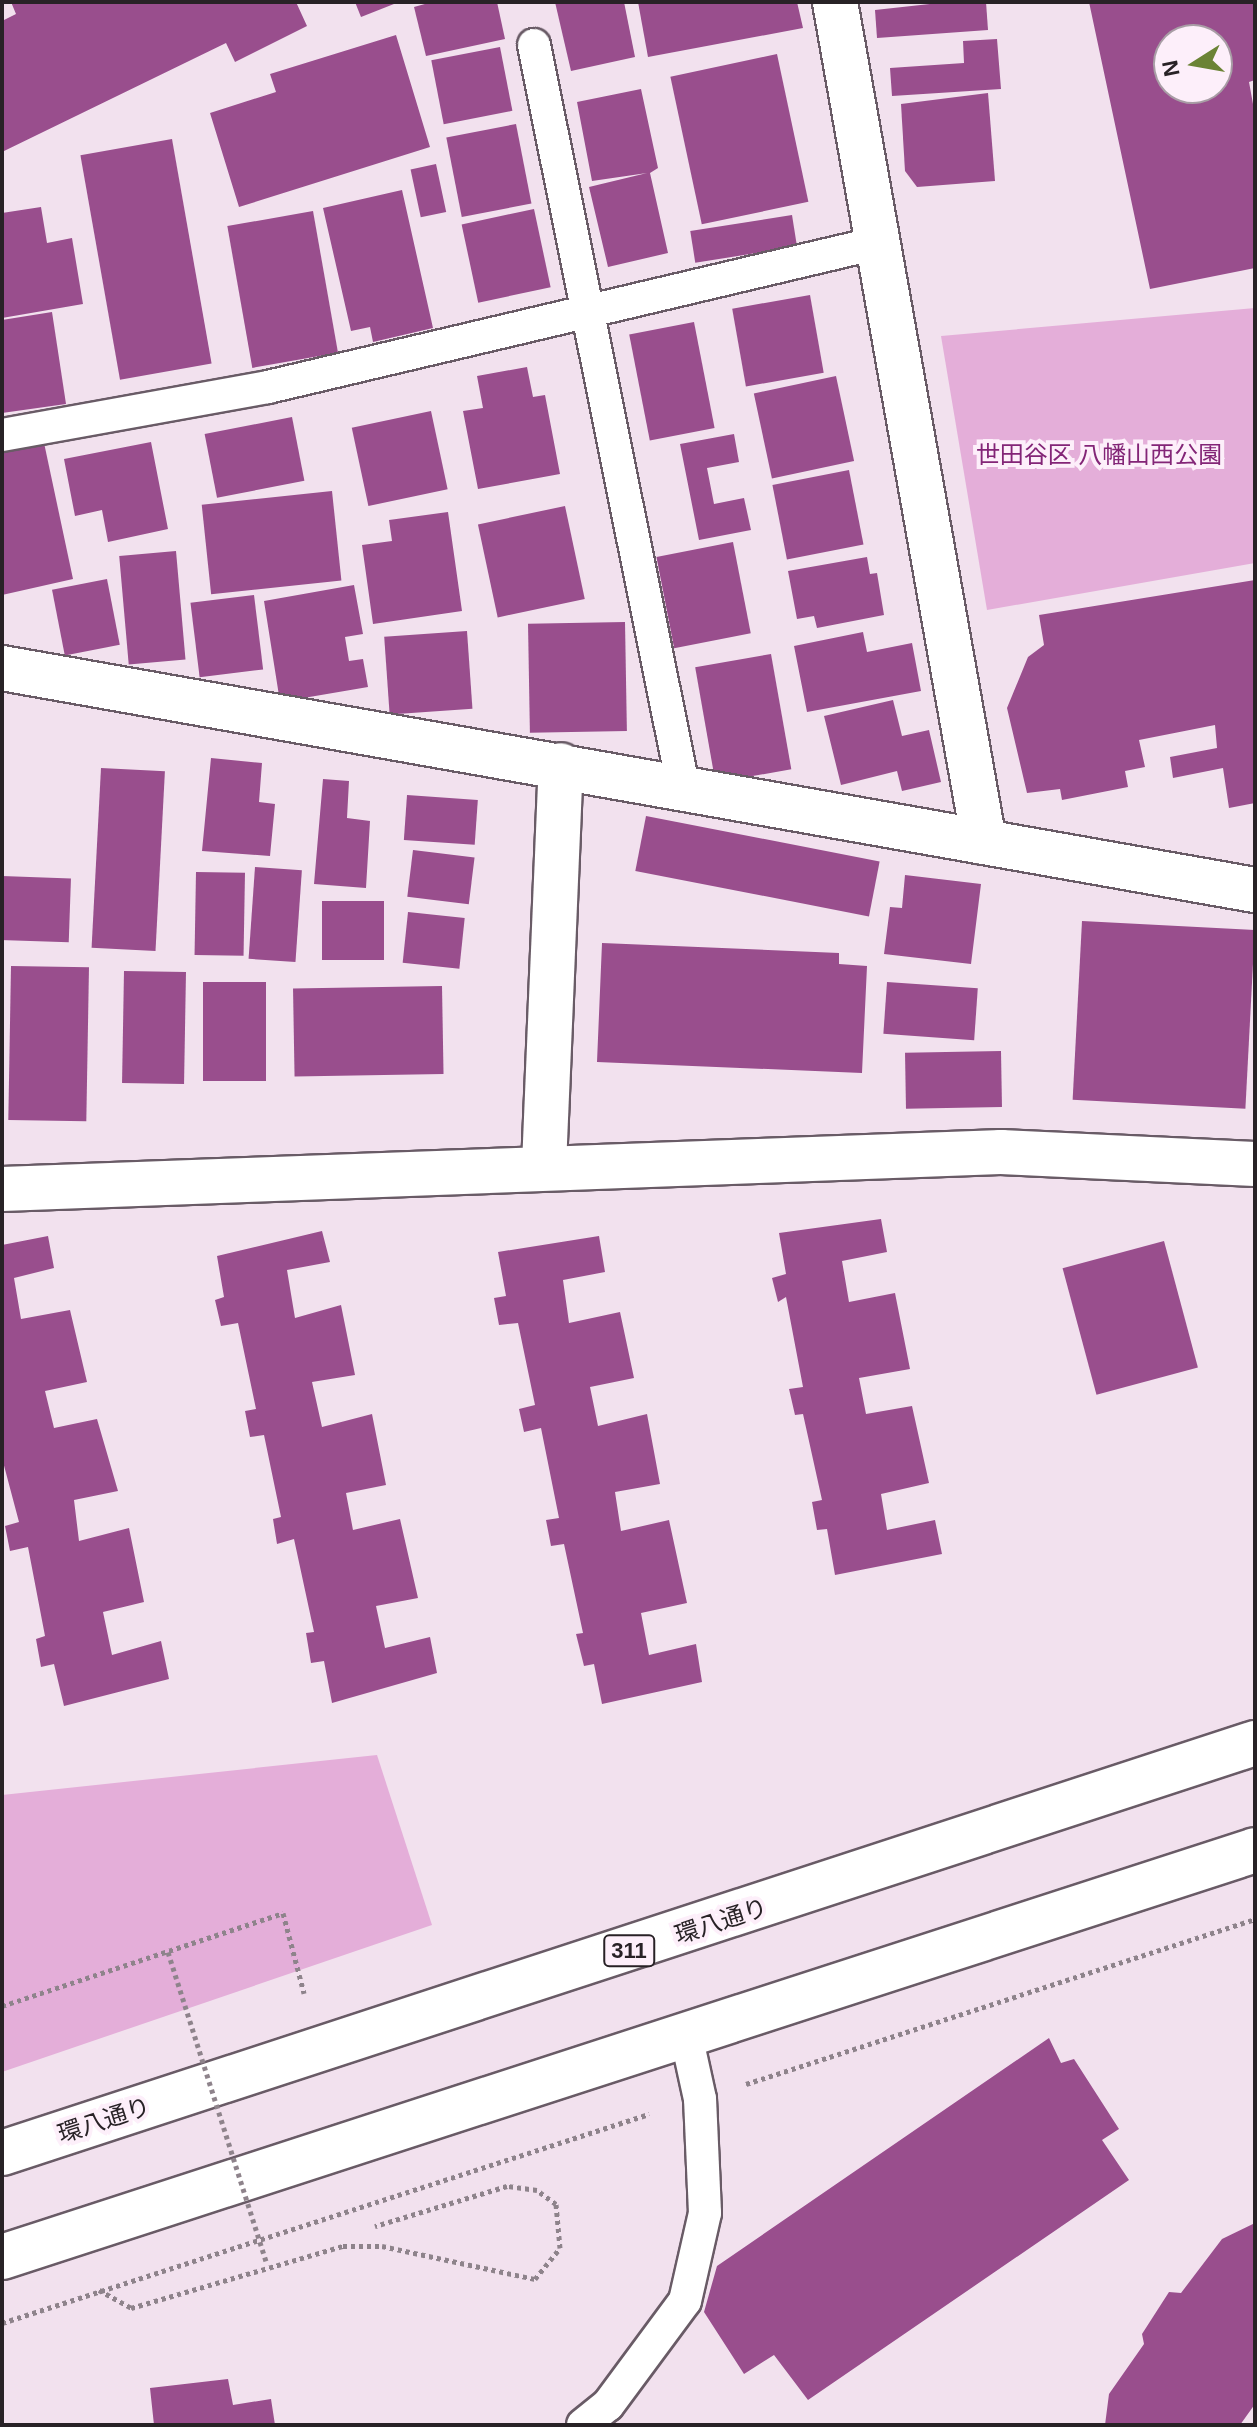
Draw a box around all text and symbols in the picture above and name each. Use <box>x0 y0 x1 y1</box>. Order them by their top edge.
north arrow <box>1153 24 1233 104</box>
text: N <box>1157 58 1185 78</box>
park label: 世田谷区 八幡山西公園 <box>976 441 1222 469</box>
street label: 環八通り <box>671 1892 771 1950</box>
road number: 311 <box>603 1933 655 1969</box>
street label: 環八通り <box>54 2091 154 2149</box>

